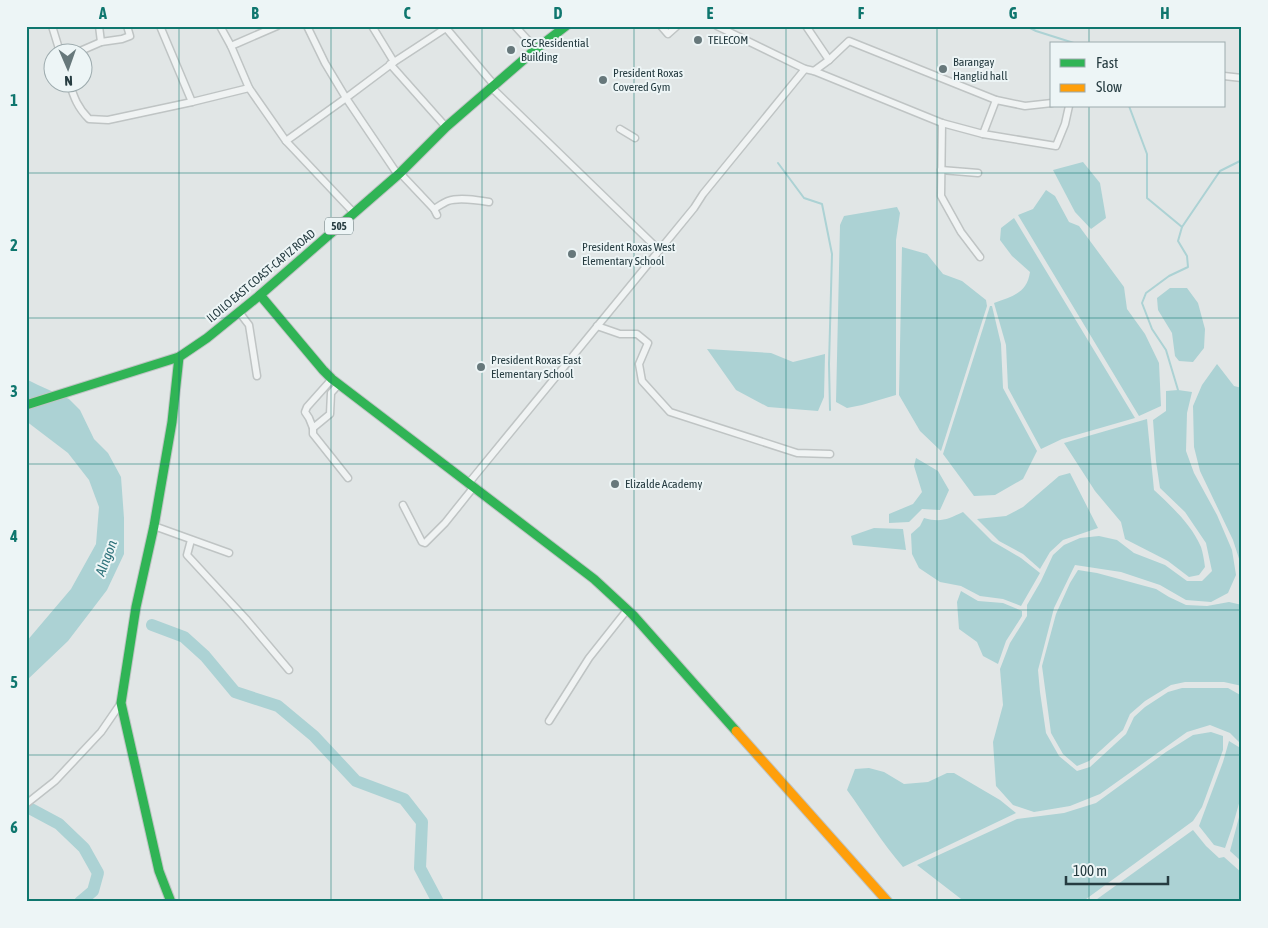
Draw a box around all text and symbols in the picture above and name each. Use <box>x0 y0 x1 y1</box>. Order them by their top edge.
text: A <box>98 4 107 22</box>
text: B <box>251 4 259 22</box>
text: C <box>403 4 411 22</box>
text: D <box>554 4 563 22</box>
text: E <box>707 4 714 22</box>
text: F <box>858 4 865 22</box>
text: G <box>1009 4 1018 22</box>
text: H <box>1160 4 1170 22</box>
place label: TELECOM <box>708 33 748 47</box>
marker: TELECOM <box>692 34 704 46</box>
place label: CSC Residential Building <box>521 36 590 64</box>
north arrow <box>42 42 92 92</box>
legend <box>1050 42 1226 108</box>
marker: CSC Residential Building <box>505 44 517 56</box>
text: Fast <box>1096 54 1118 71</box>
place label: Barangay Hanglid hall <box>953 55 1008 83</box>
marker: Barangay Hanglid hall <box>937 63 949 75</box>
place label: President Roxas Covered Gym <box>613 66 683 94</box>
text: N <box>64 73 73 89</box>
marker: President Roxas Covered Gym <box>597 74 609 86</box>
text: Slow <box>1096 78 1122 95</box>
text: 1 <box>10 91 18 109</box>
road number: 505 <box>325 218 353 235</box>
street label: ILOILO EAST COAST-CAPIZ ROAD <box>204 226 318 325</box>
text: 2 <box>10 236 18 254</box>
place label: President Roxas West Elementary School <box>582 240 676 268</box>
marker: President Roxas West Elementary School <box>566 248 578 260</box>
place label: President Roxas East Elementary School <box>491 353 582 381</box>
marker: President Roxas East Elementary School <box>475 361 487 373</box>
text: 3 <box>10 382 18 400</box>
place label: Elizalde Academy <box>625 477 702 491</box>
marker: Elizalde Academy <box>609 478 621 490</box>
text: 4 <box>9 527 18 545</box>
water label: Alngon <box>92 538 120 579</box>
text: 5 <box>10 673 18 691</box>
text: 6 <box>10 818 18 836</box>
scale bar <box>1066 853 1168 885</box>
text: 100 m <box>1073 862 1107 879</box>

